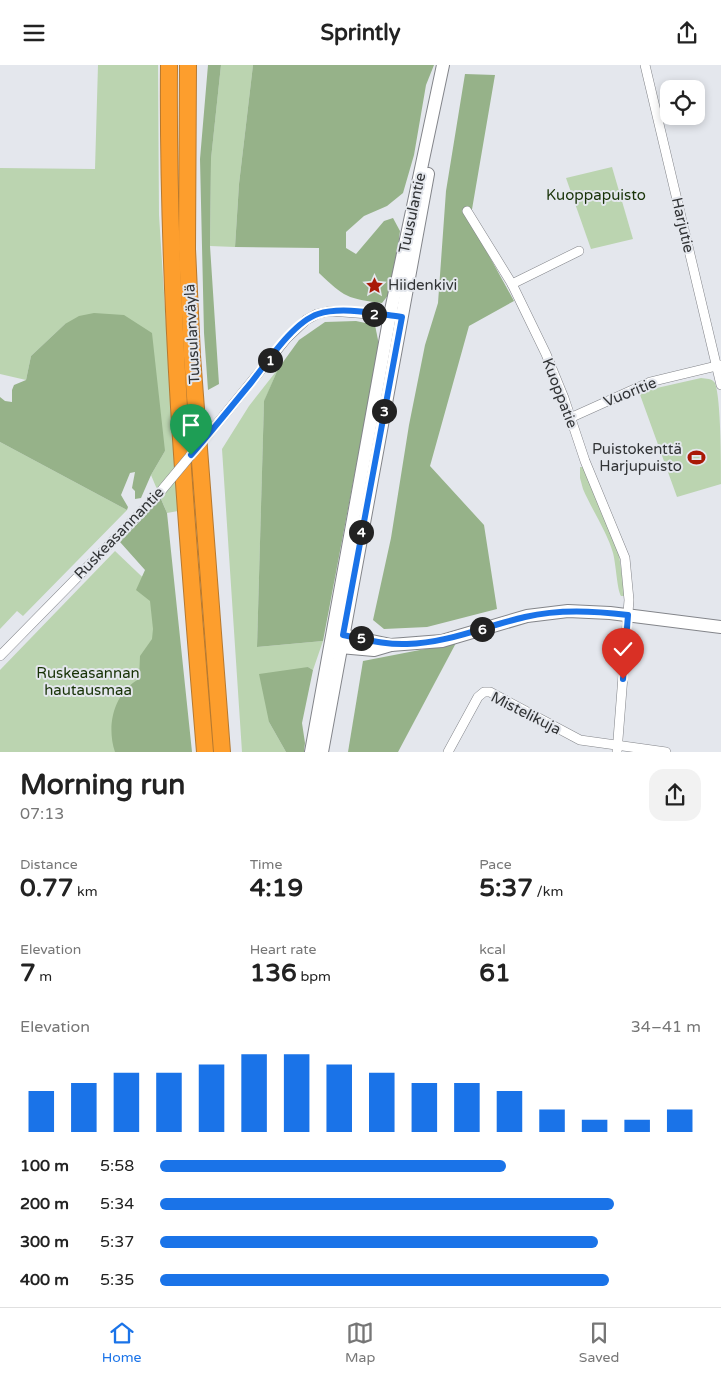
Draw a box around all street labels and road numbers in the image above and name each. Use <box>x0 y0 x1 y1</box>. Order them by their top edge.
street label: Tuusulantie <box>395 171 429 255</box>
street label: Harjutie <box>668 195 698 255</box>
street label: Tuusulanväylä <box>180 283 204 385</box>
street label: Kuoppatie <box>538 355 582 431</box>
street label: Vuoritie <box>601 373 659 411</box>
street label: Ruskeasannantie <box>70 483 168 583</box>
street label: Mistelikuja <box>488 688 564 738</box>

